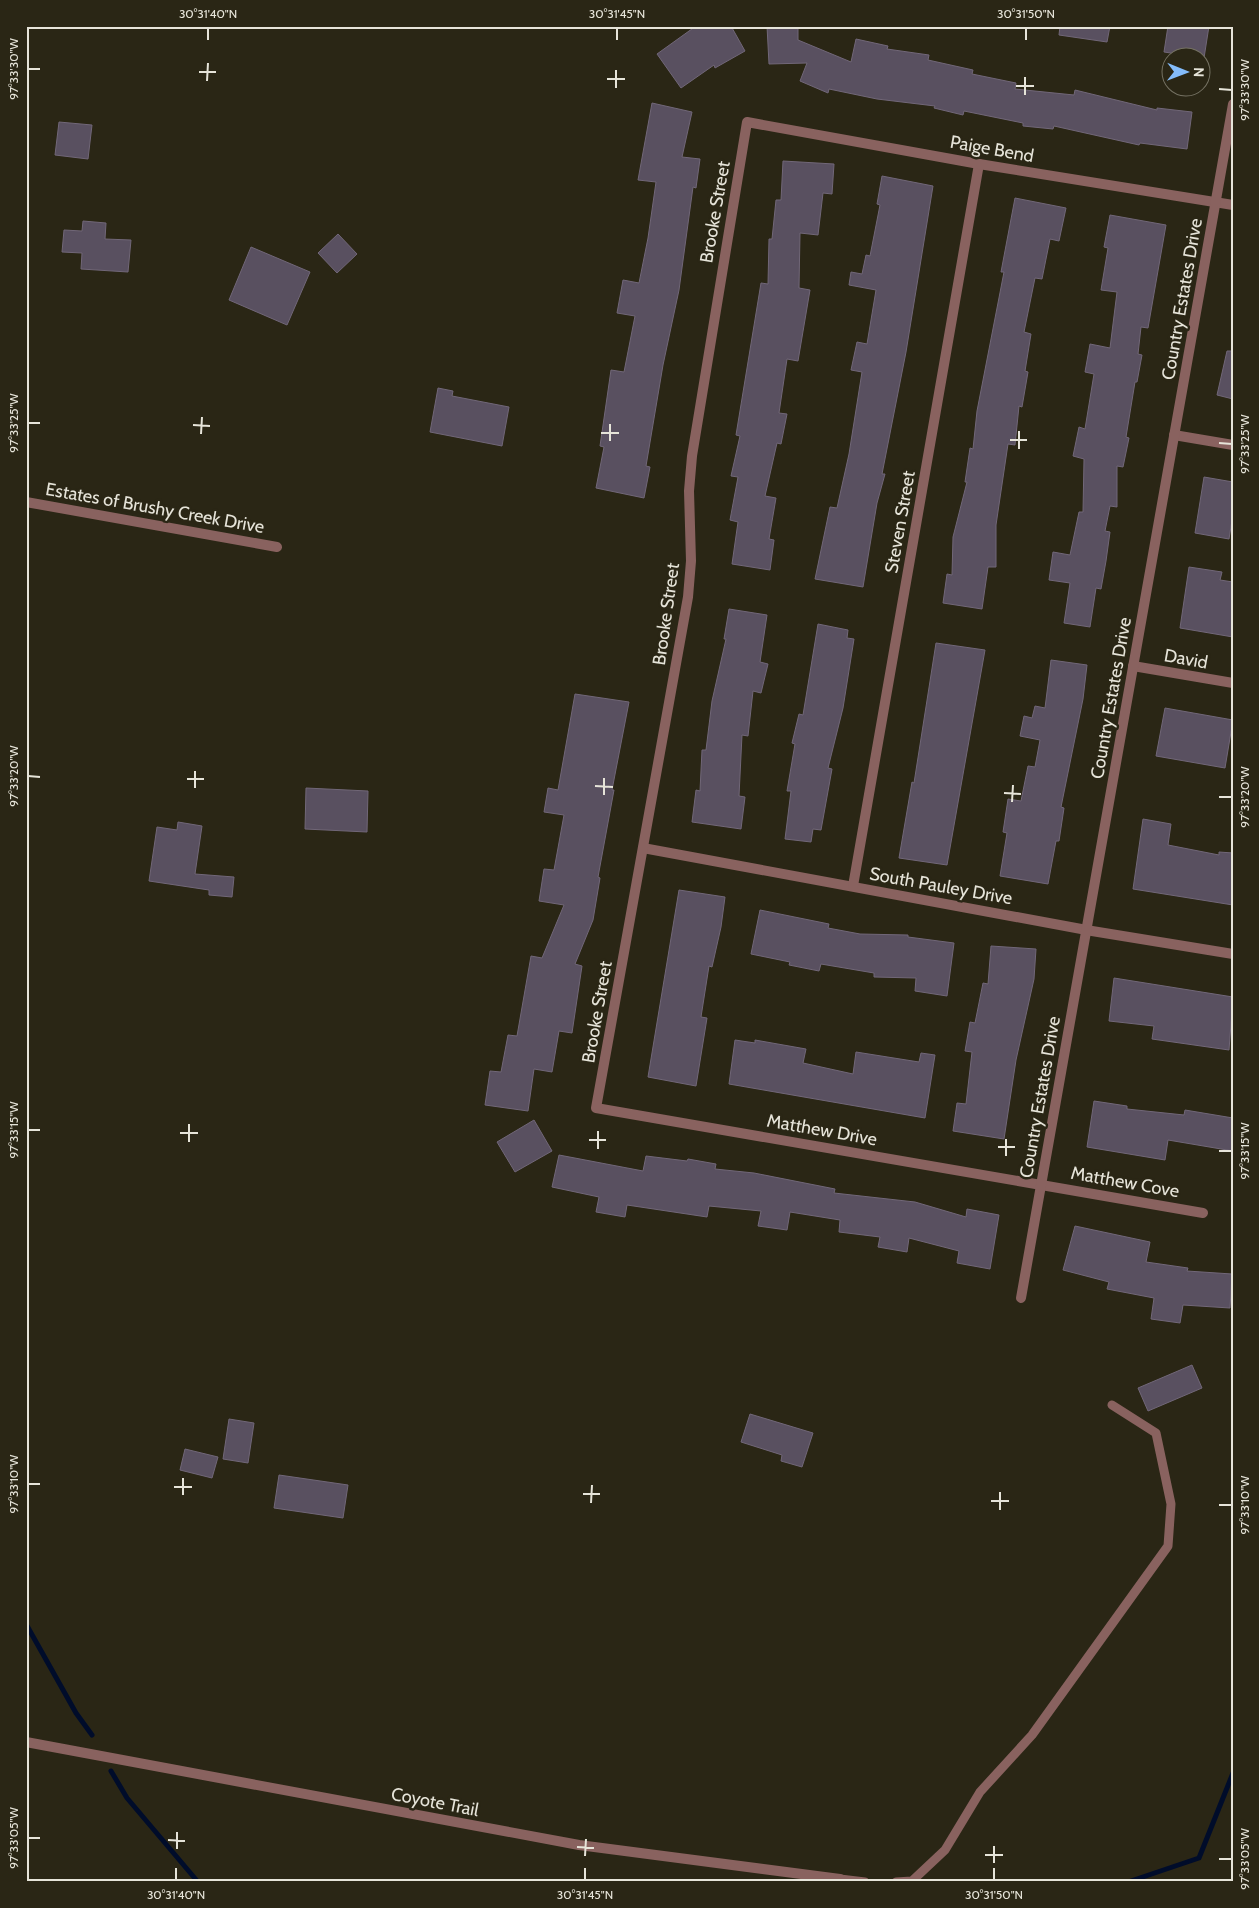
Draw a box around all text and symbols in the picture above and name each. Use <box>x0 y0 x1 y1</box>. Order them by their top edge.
text: 30°31'40"N <box>179 6 237 21</box>
text: 30°31'45"N <box>589 6 645 21</box>
text: 30°31'50"N <box>997 6 1055 21</box>
text: 97°33'30"W <box>6 38 21 100</box>
north arrow <box>1162 48 1212 98</box>
text: 97°33'30"W <box>1237 59 1252 121</box>
text: N <box>1190 67 1208 77</box>
street label: Paige Bend <box>948 131 1036 167</box>
street label: Brooke Street <box>695 159 735 265</box>
street label: Country Estates Drive <box>1157 216 1207 382</box>
text: 97°33'25"W <box>6 393 21 453</box>
text: 97°33'25"W <box>1237 414 1252 474</box>
street label: Steven Street <box>880 469 920 575</box>
street label: Estates of Brushy Creek Drive <box>44 478 266 538</box>
street label: Brooke Street <box>648 561 684 667</box>
street label: Country Estates Drive <box>1086 615 1136 781</box>
street label: David <box>1162 644 1210 674</box>
text: 97°33'20"W <box>6 745 21 807</box>
text: 97°33'20"W <box>1237 766 1252 828</box>
street label: South Pauley Drive <box>868 863 1014 909</box>
street label: Brooke Street <box>577 959 617 1065</box>
street label: Country Estates Drive <box>1015 1014 1065 1180</box>
text: 97°33'15"W <box>6 1101 21 1159</box>
street label: Matthew Drive <box>765 1109 879 1151</box>
text: 97°33'15"W <box>1237 1122 1252 1180</box>
street label: Matthew Cove <box>1069 1162 1181 1202</box>
text: 97°33'10"W <box>6 1454 21 1513</box>
text: 97°33'10"W <box>1237 1475 1252 1534</box>
street label: Coyote Trail <box>389 1783 481 1821</box>
text: 97°33'05"W <box>6 1807 21 1869</box>
text: 97°33'05"W <box>1237 1828 1252 1890</box>
text: 30°31'40"N <box>147 1887 205 1902</box>
text: 30°31'45"N <box>557 1887 613 1902</box>
text: 30°31'50"N <box>965 1887 1023 1902</box>

